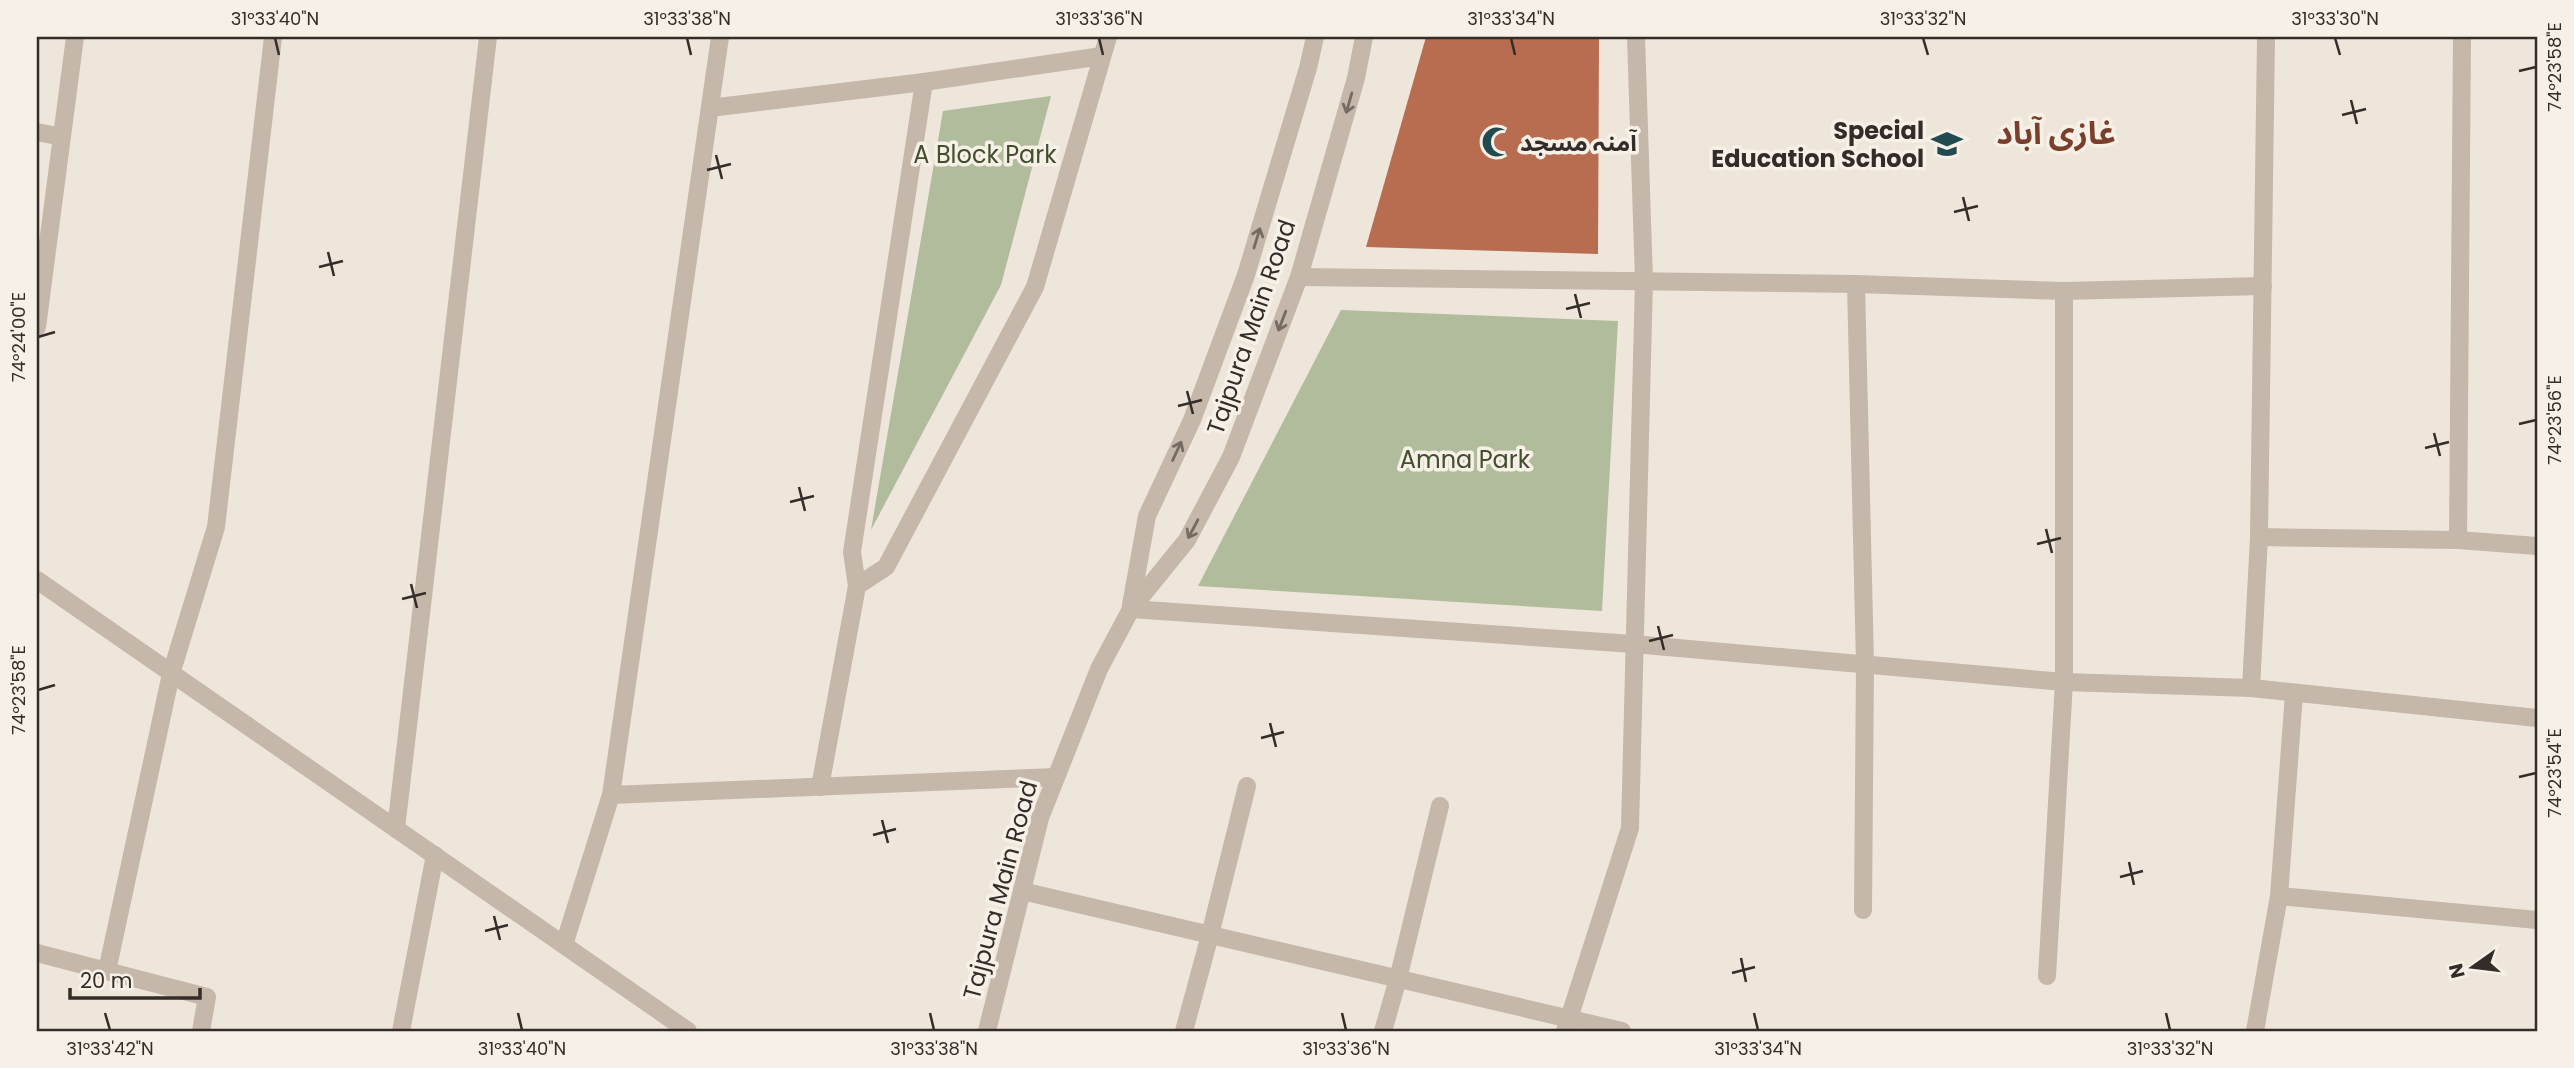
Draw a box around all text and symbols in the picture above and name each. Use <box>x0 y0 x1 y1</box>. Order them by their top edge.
text: 31°33'40"N <box>231 6 319 31</box>
text: 31°33'38"N <box>643 6 731 31</box>
text: 31°33'36"N <box>1055 6 1143 31</box>
text: 31°33'34"N <box>1467 6 1555 31</box>
text: 31°33'32"N <box>1880 6 1966 31</box>
text: 31°33'30"N <box>2291 6 2379 31</box>
text: 74°23'58"E <box>2542 22 2567 112</box>
one-way arrow <box>1341 92 1354 114</box>
district label: غازى آباد <box>1996 110 2116 155</box>
place label: Special Education School <box>1711 114 1924 175</box>
mosque icon: آمنہ مسجد <box>1480 125 1514 159</box>
place label: آمنہ مسجد <box>1520 126 1638 159</box>
school or university icon: Special Education School <box>1930 127 1964 161</box>
park label: A Block Park <box>913 138 1057 171</box>
street label: Tajpura Main Road <box>1199 215 1303 439</box>
one-way arrow <box>1252 227 1265 249</box>
text: 74°24'00"E <box>6 292 31 382</box>
one-way arrow <box>1275 309 1288 331</box>
text: 74°23'56"E <box>2542 375 2567 465</box>
one-way arrow <box>1171 441 1184 462</box>
park label: Amna Park <box>1400 443 1531 476</box>
one-way arrow <box>1186 518 1199 539</box>
text: 74°23'58"E <box>6 645 31 735</box>
text: 74°23'54"E <box>2542 728 2567 818</box>
street label: Tajpura Main Road <box>955 777 1045 1003</box>
north arrow <box>2438 932 2508 1002</box>
scale bar <box>70 956 200 1000</box>
text: N <box>2442 961 2472 981</box>
text: 20 m <box>80 966 133 995</box>
text: 31°33'42"N <box>66 1036 154 1061</box>
text: 31°33'40"N <box>478 1036 566 1061</box>
text: 31°33'38"N <box>890 1036 978 1061</box>
text: 31°33'36"N <box>1302 1036 1390 1061</box>
text: 31°33'34"N <box>1714 1036 1802 1061</box>
text: 31°33'32"N <box>2127 1036 2213 1061</box>

